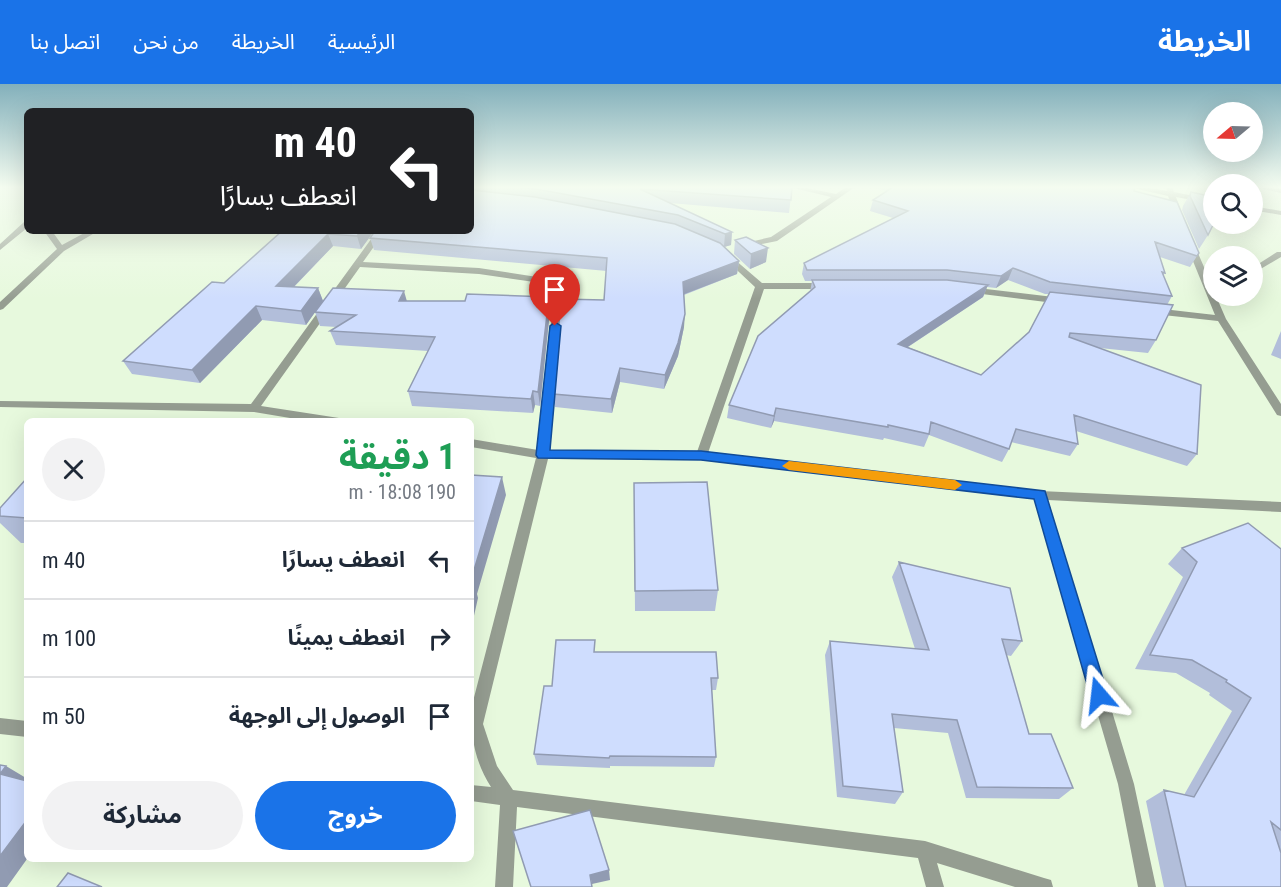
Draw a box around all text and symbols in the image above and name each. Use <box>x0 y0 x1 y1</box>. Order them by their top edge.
text: الخريطة <box>1158 25 1251 58</box>
text: اتصل بنا <box>30 30 100 54</box>
text: من نحن <box>133 30 199 54</box>
text: الخريطة <box>232 30 295 54</box>
text: الرئيسية <box>328 30 395 54</box>
north arrow <box>1203 102 1263 162</box>
map controls <box>1203 102 1263 306</box>
text: 40 m <box>274 118 357 167</box>
icon: left <box>378 132 456 210</box>
button: search <box>1203 174 1263 234</box>
text: انعطف يسارًا <box>220 180 357 212</box>
button: layers <box>1203 246 1263 306</box>
pin <box>529 264 580 326</box>
icon: arrive <box>538 273 571 306</box>
text: 1 دقيقة <box>339 436 456 478</box>
button: close <box>42 438 105 501</box>
text: 190 m · 18:08 <box>349 480 456 504</box>
icon: left <box>423 544 456 577</box>
text: انعطف يسارًا <box>282 547 405 572</box>
text: 40 m <box>42 548 85 573</box>
icon: right <box>423 622 456 655</box>
text: انعطف يمينًا <box>287 625 405 650</box>
text: 100 m <box>42 626 96 651</box>
position arrow <box>1067 663 1131 727</box>
icon: arrive <box>423 700 456 733</box>
text: الوصول إلى الوجهة <box>229 703 405 728</box>
text: 50 m <box>42 704 85 729</box>
button: مشاركة <box>42 781 243 850</box>
button: خروج <box>255 781 456 850</box>

